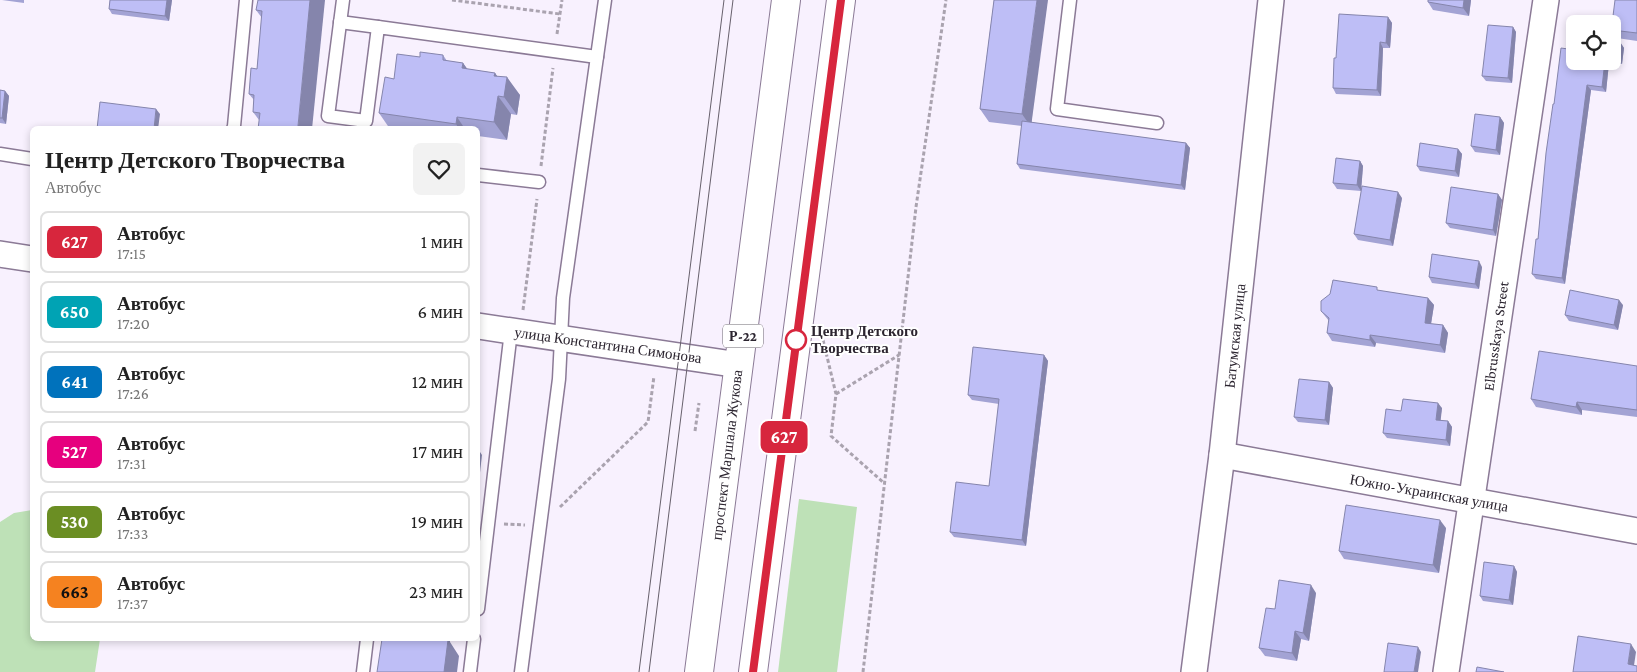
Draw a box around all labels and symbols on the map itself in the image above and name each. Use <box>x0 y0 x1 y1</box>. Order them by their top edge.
street label: Elbrusskaya Street <box>1480 279 1513 392</box>
street label: Батумская улица <box>1222 283 1248 389</box>
place label: Центр Детского Творчества <box>811 323 918 356</box>
street label: улица Константина Симонова <box>513 324 703 366</box>
road number: Р-22 <box>723 324 763 348</box>
marker: Центр Детского Творчества <box>785 329 807 351</box>
street label: проспект Маршала Жукова <box>709 368 745 541</box>
line badge: 627 <box>755 421 813 453</box>
street label: Южно-Украинская улица <box>1348 471 1510 515</box>

